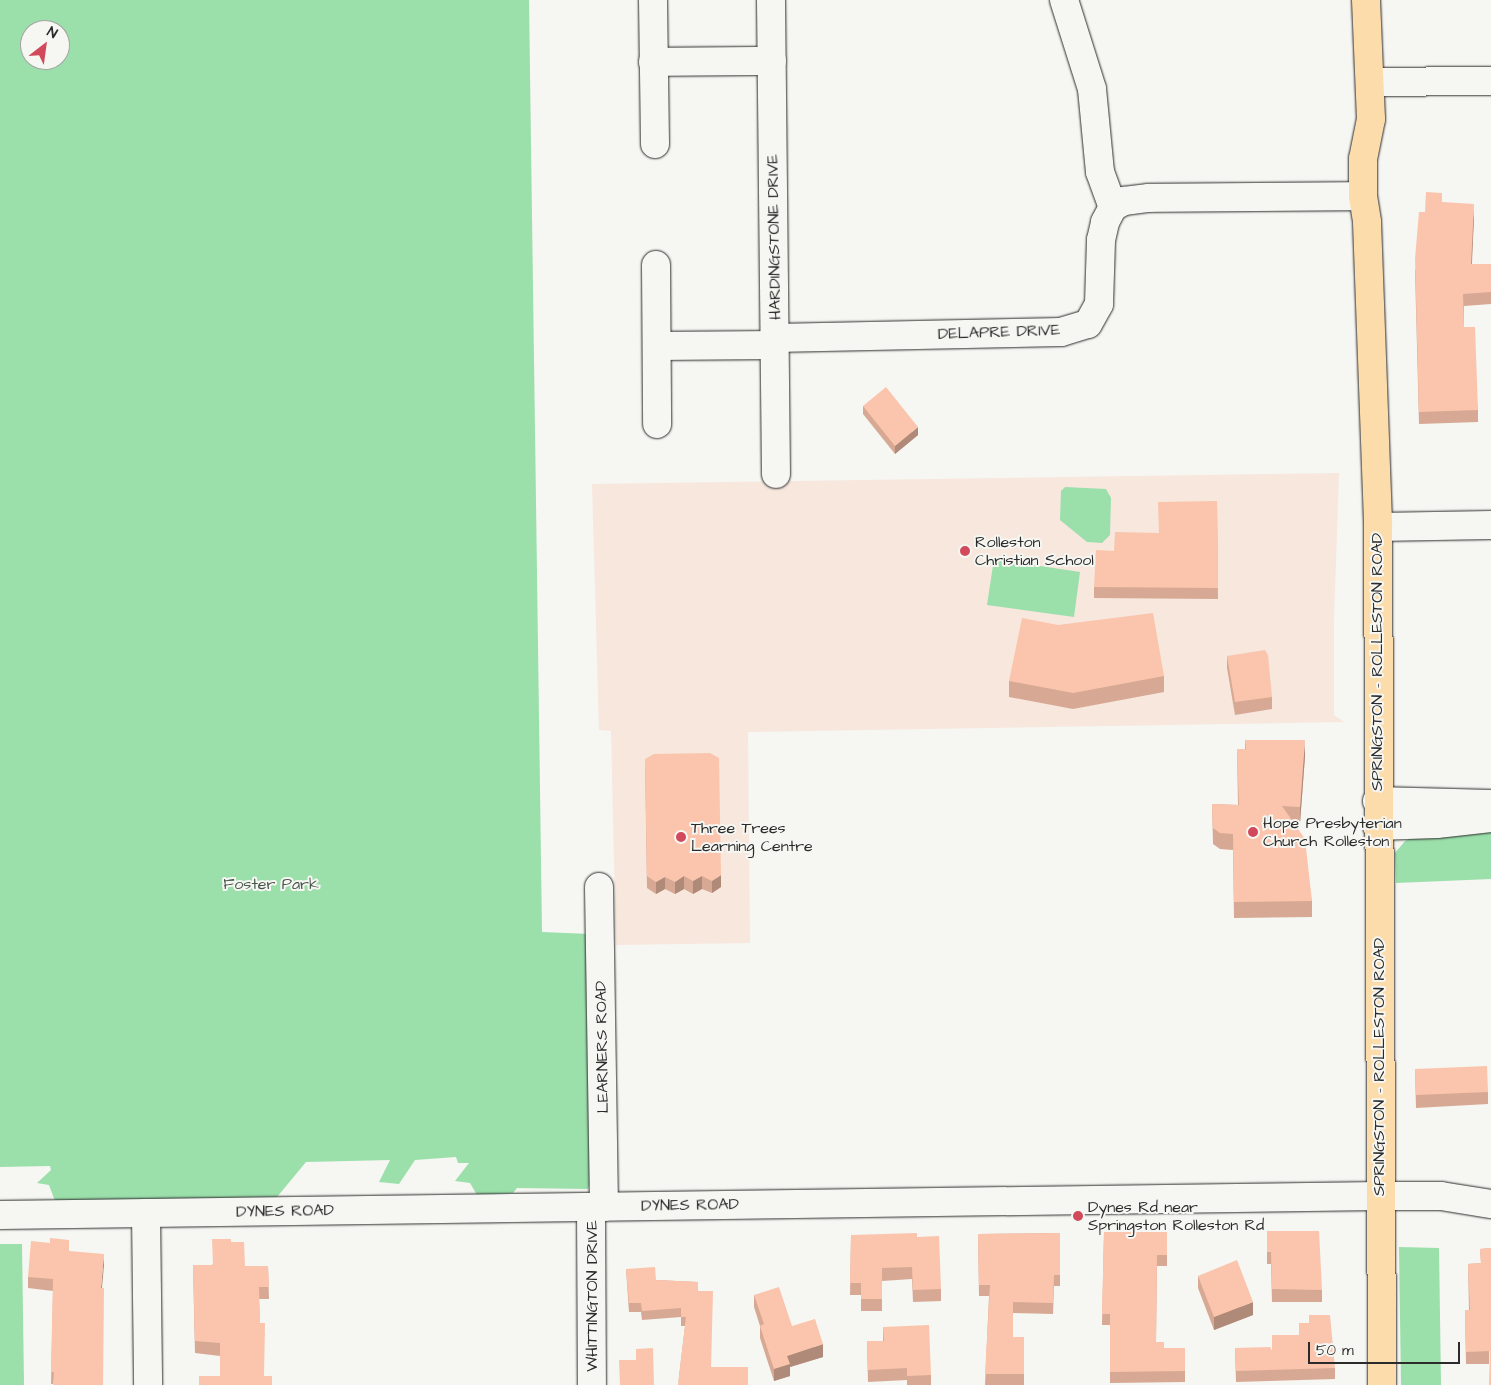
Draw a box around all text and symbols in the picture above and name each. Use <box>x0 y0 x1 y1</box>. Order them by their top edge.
north arrow <box>20 20 70 70</box>
text: N <box>43 22 61 44</box>
street label: HARDINGSTONE DRIVE <box>763 154 785 320</box>
street label: DELAPRE DRIVE <box>938 320 1060 344</box>
place label: Rolleston Christian School <box>975 532 1094 570</box>
street label: SPRINGSTON - ROLLESTON ROAD <box>1367 533 1387 791</box>
marker: Rolleston Christian School <box>959 545 971 557</box>
place label: Hope Presbyterian Church Rolleston <box>1263 813 1402 851</box>
place label: Three Trees Learning Centre <box>691 818 813 856</box>
marker: Hope Presbyterian Church Rolleston <box>1247 826 1259 838</box>
marker: Three Trees Learning Centre <box>675 831 687 843</box>
park label: Foster Park <box>223 874 319 894</box>
street label: SPRINGSTON - ROLLESTON ROAD <box>1369 938 1389 1196</box>
street label: LEARNERS ROAD <box>591 981 613 1113</box>
street label: DYNES ROAD <box>641 1195 739 1215</box>
place label: Dynes Rd near Springston Rolleston Rd <box>1088 1197 1264 1235</box>
street label: DYNES ROAD <box>236 1201 334 1221</box>
marker: Dynes Rd near Springston Rolleston Rd <box>1072 1210 1084 1222</box>
street label: WHITTINGTON DRIVE <box>582 1220 602 1372</box>
scale bar <box>1311 1332 1464 1364</box>
text: 50 m <box>1316 1340 1354 1361</box>

